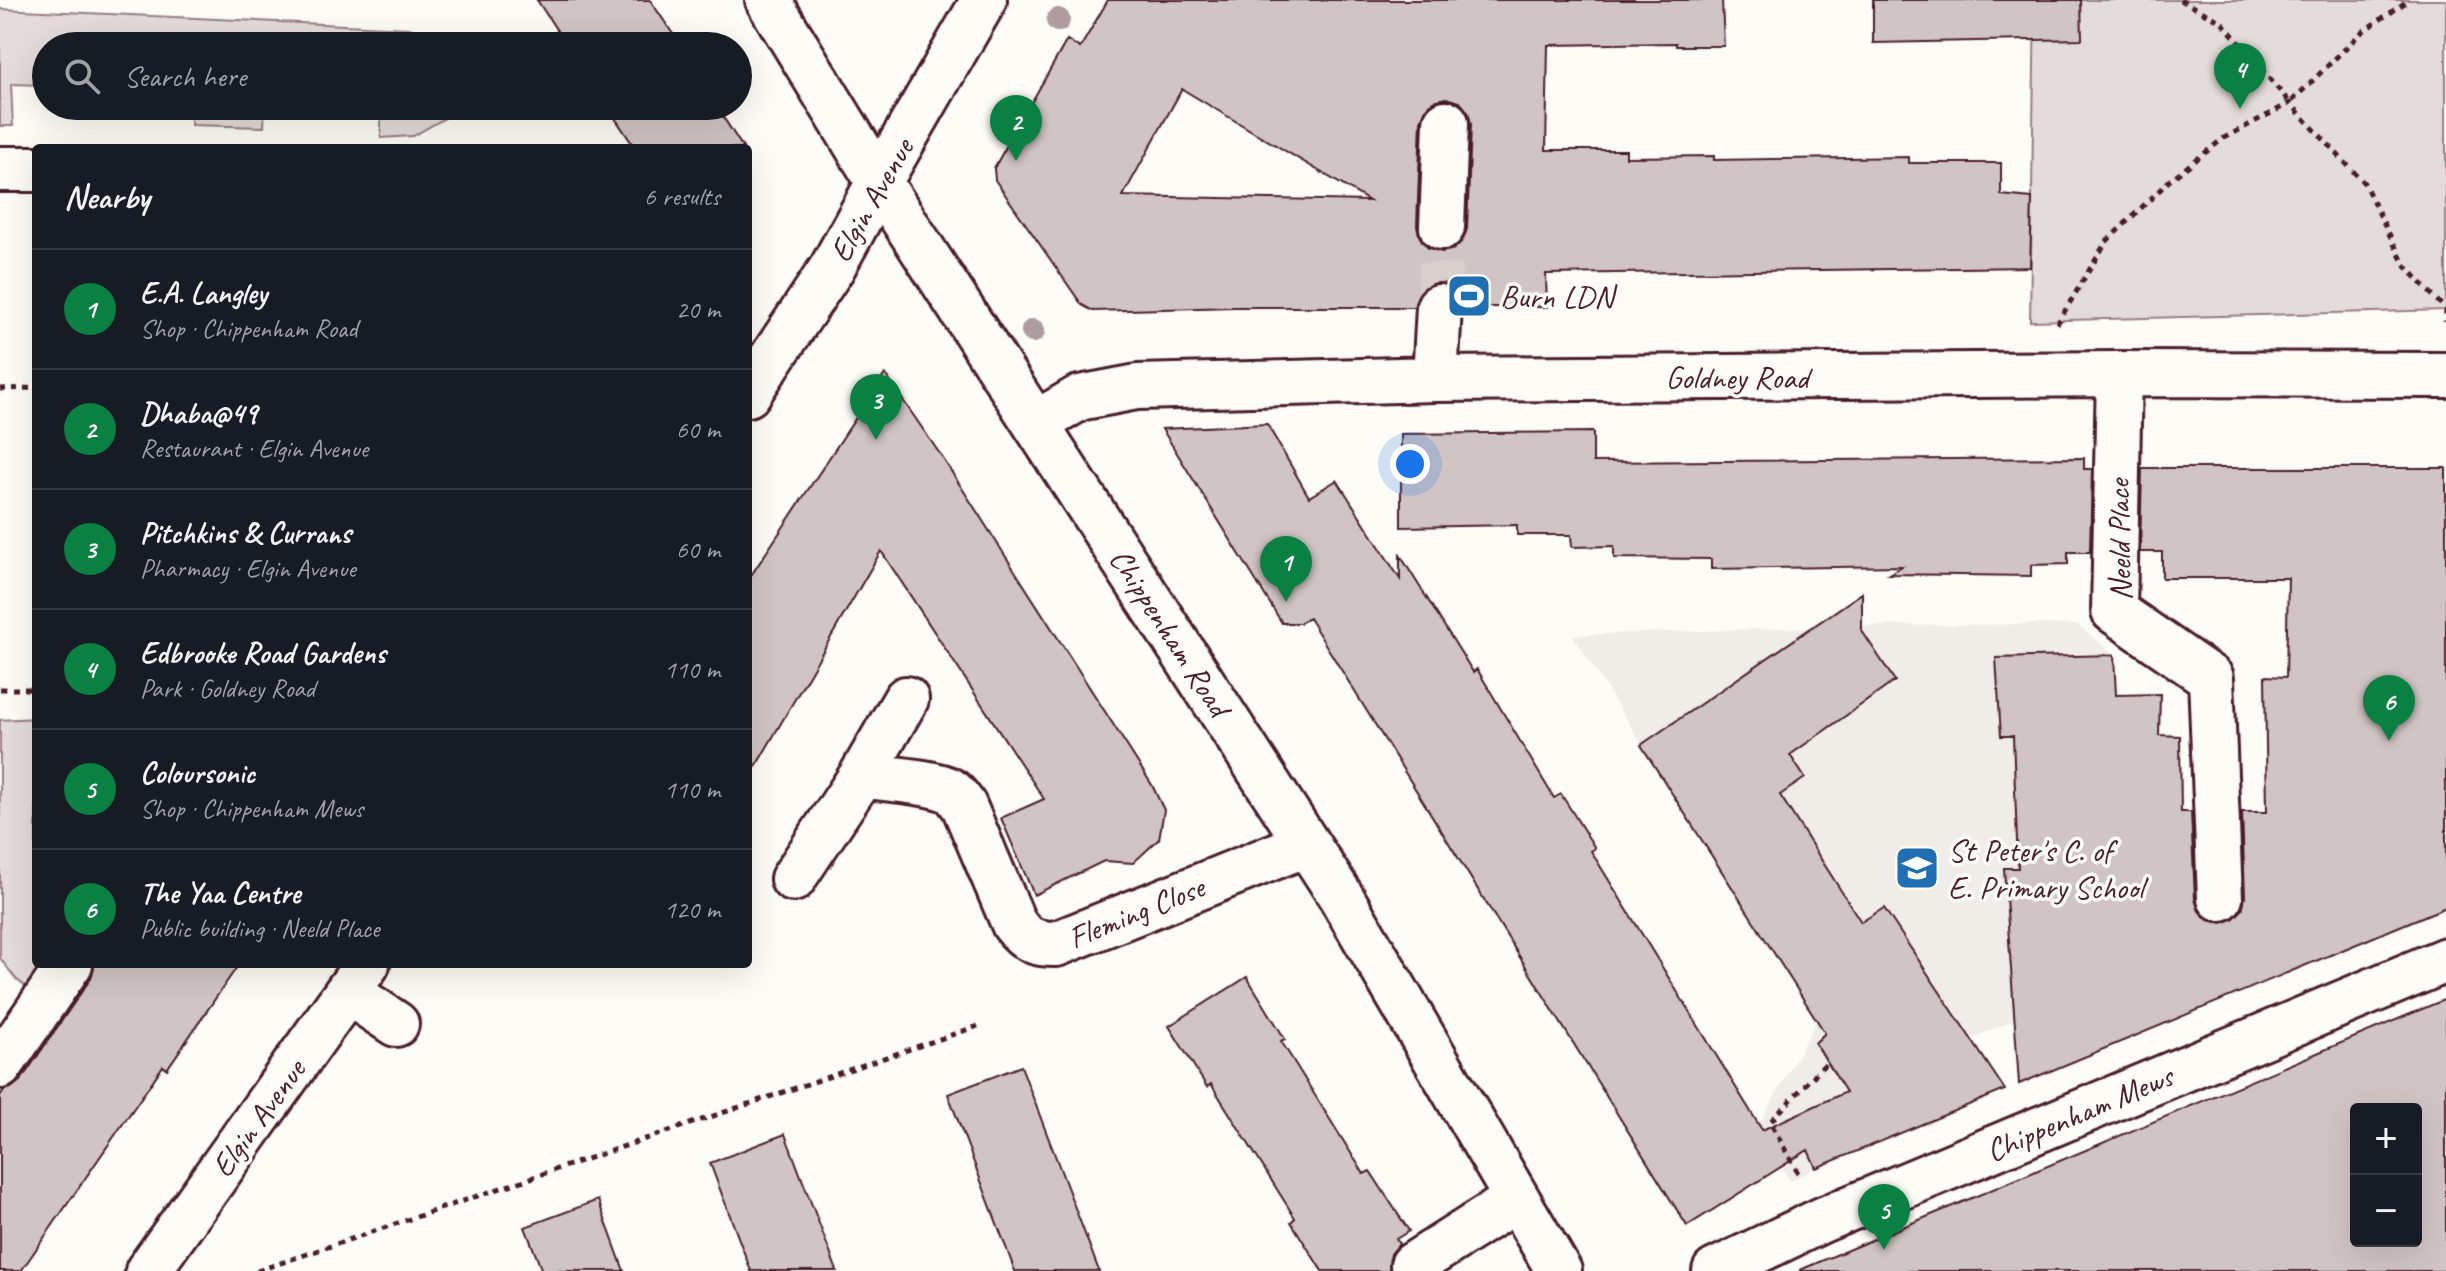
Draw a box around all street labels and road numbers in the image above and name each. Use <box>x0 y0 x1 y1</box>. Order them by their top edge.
street label: Elgin Avenue <box>820 129 924 269</box>
street label: Goldney Road <box>1665 357 1814 398</box>
street label: Neeld Place <box>2098 476 2141 601</box>
street label: Chippenham Road <box>1100 541 1241 728</box>
street label: Fleming Close <box>1062 866 1213 958</box>
street label: Elgin Avenue <box>202 1049 316 1185</box>
street label: Chippenham Mews <box>1980 1055 2181 1171</box>

